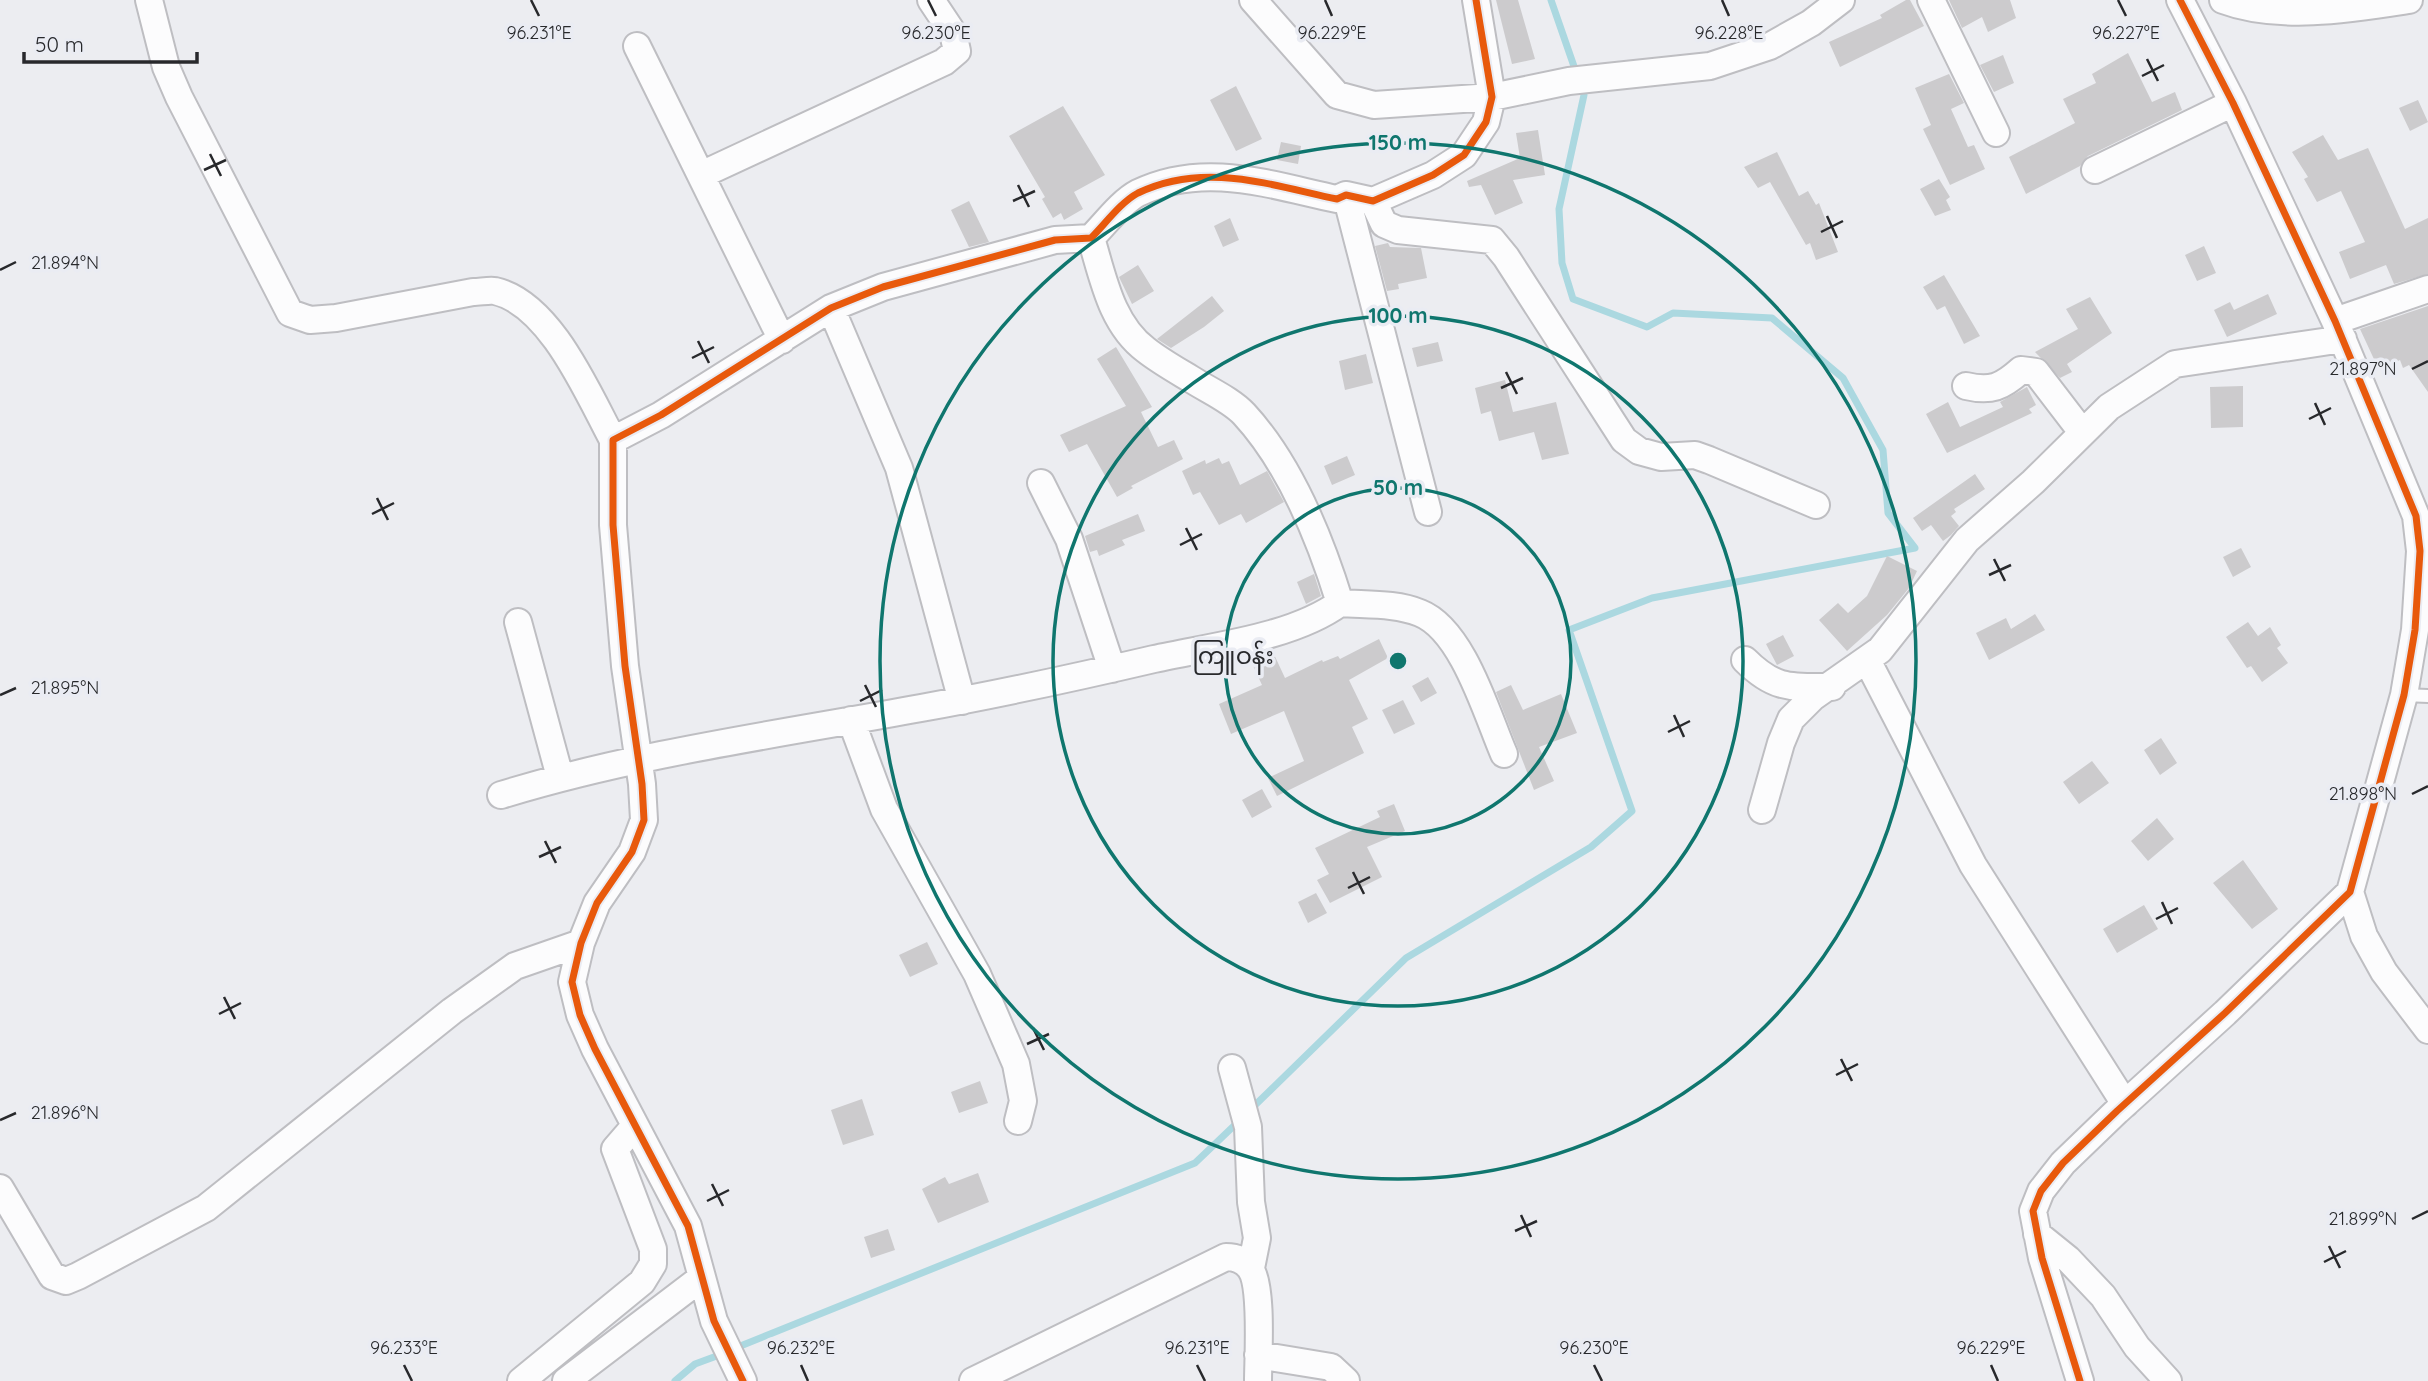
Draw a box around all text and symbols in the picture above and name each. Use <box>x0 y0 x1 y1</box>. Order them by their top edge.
scale bar <box>24 21 198 65</box>
text: 96.231°E <box>506 21 572 44</box>
text: 96.230°E <box>901 21 971 44</box>
text: 96.229°E <box>1297 21 1367 44</box>
text: 96.228°E <box>1695 21 1763 44</box>
text: 96.227°E <box>2092 21 2160 44</box>
text: 50 m <box>35 31 84 57</box>
text: 150 m <box>1369 129 1427 155</box>
text: 21.894°N <box>31 251 99 274</box>
text: 100 m <box>1368 302 1428 328</box>
text: 21.897°N <box>2329 357 2397 380</box>
text: 50 m <box>1373 474 1423 500</box>
district label: ကြူဝန်း <box>1192 640 1274 675</box>
centre of rings <box>1386 649 1410 673</box>
text: 21.895°N <box>31 676 99 699</box>
text: 21.898°N <box>2329 782 2397 805</box>
text: 21.896°N <box>31 1101 99 1124</box>
text: 21.899°N <box>2329 1207 2397 1230</box>
text: 96.233°E <box>370 1336 438 1359</box>
text: 96.232°E <box>767 1336 835 1359</box>
text: 96.231°E <box>1164 1336 1230 1359</box>
text: 96.230°E <box>1559 1336 1629 1359</box>
text: 96.229°E <box>1956 1336 2026 1359</box>

